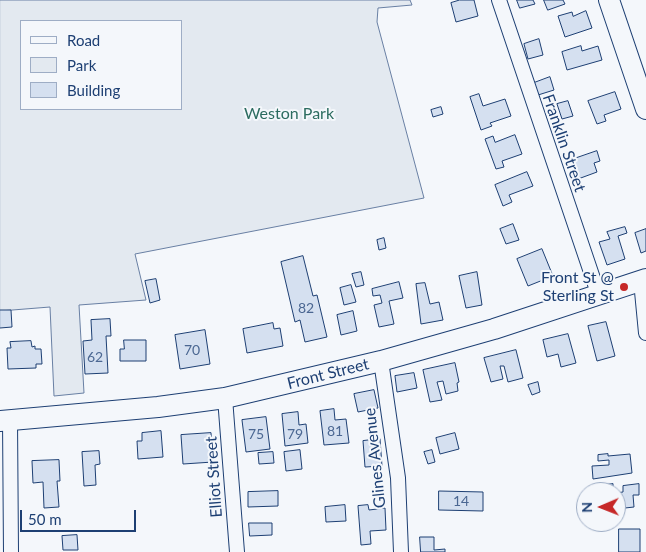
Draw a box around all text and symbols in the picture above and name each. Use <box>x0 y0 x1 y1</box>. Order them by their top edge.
legend <box>20 20 182 110</box>
text: Road <box>67 31 100 49</box>
text: Park <box>67 56 96 74</box>
text: Building <box>67 81 120 99</box>
street label: Franklin Street <box>538 92 590 194</box>
park label: Weston Park <box>244 104 334 124</box>
place label: Front St @ Sterling St <box>541 268 614 306</box>
marker: Front St @ Sterling St <box>618 281 630 293</box>
house number: 82 <box>298 300 314 316</box>
house number: 70 <box>184 342 200 358</box>
house number: 62 <box>87 349 103 365</box>
street label: Front Street <box>285 355 371 393</box>
street label: Glines Avenue <box>360 407 390 509</box>
house number: 81 <box>327 423 343 439</box>
house number: 75 <box>248 426 264 442</box>
house number: 79 <box>287 426 303 442</box>
street label: Elliot Street <box>202 436 226 518</box>
north arrow <box>576 482 626 532</box>
house number: 14 <box>453 493 469 509</box>
scale bar <box>22 500 139 532</box>
text: N <box>578 502 595 513</box>
text: 50 m <box>28 510 62 528</box>

